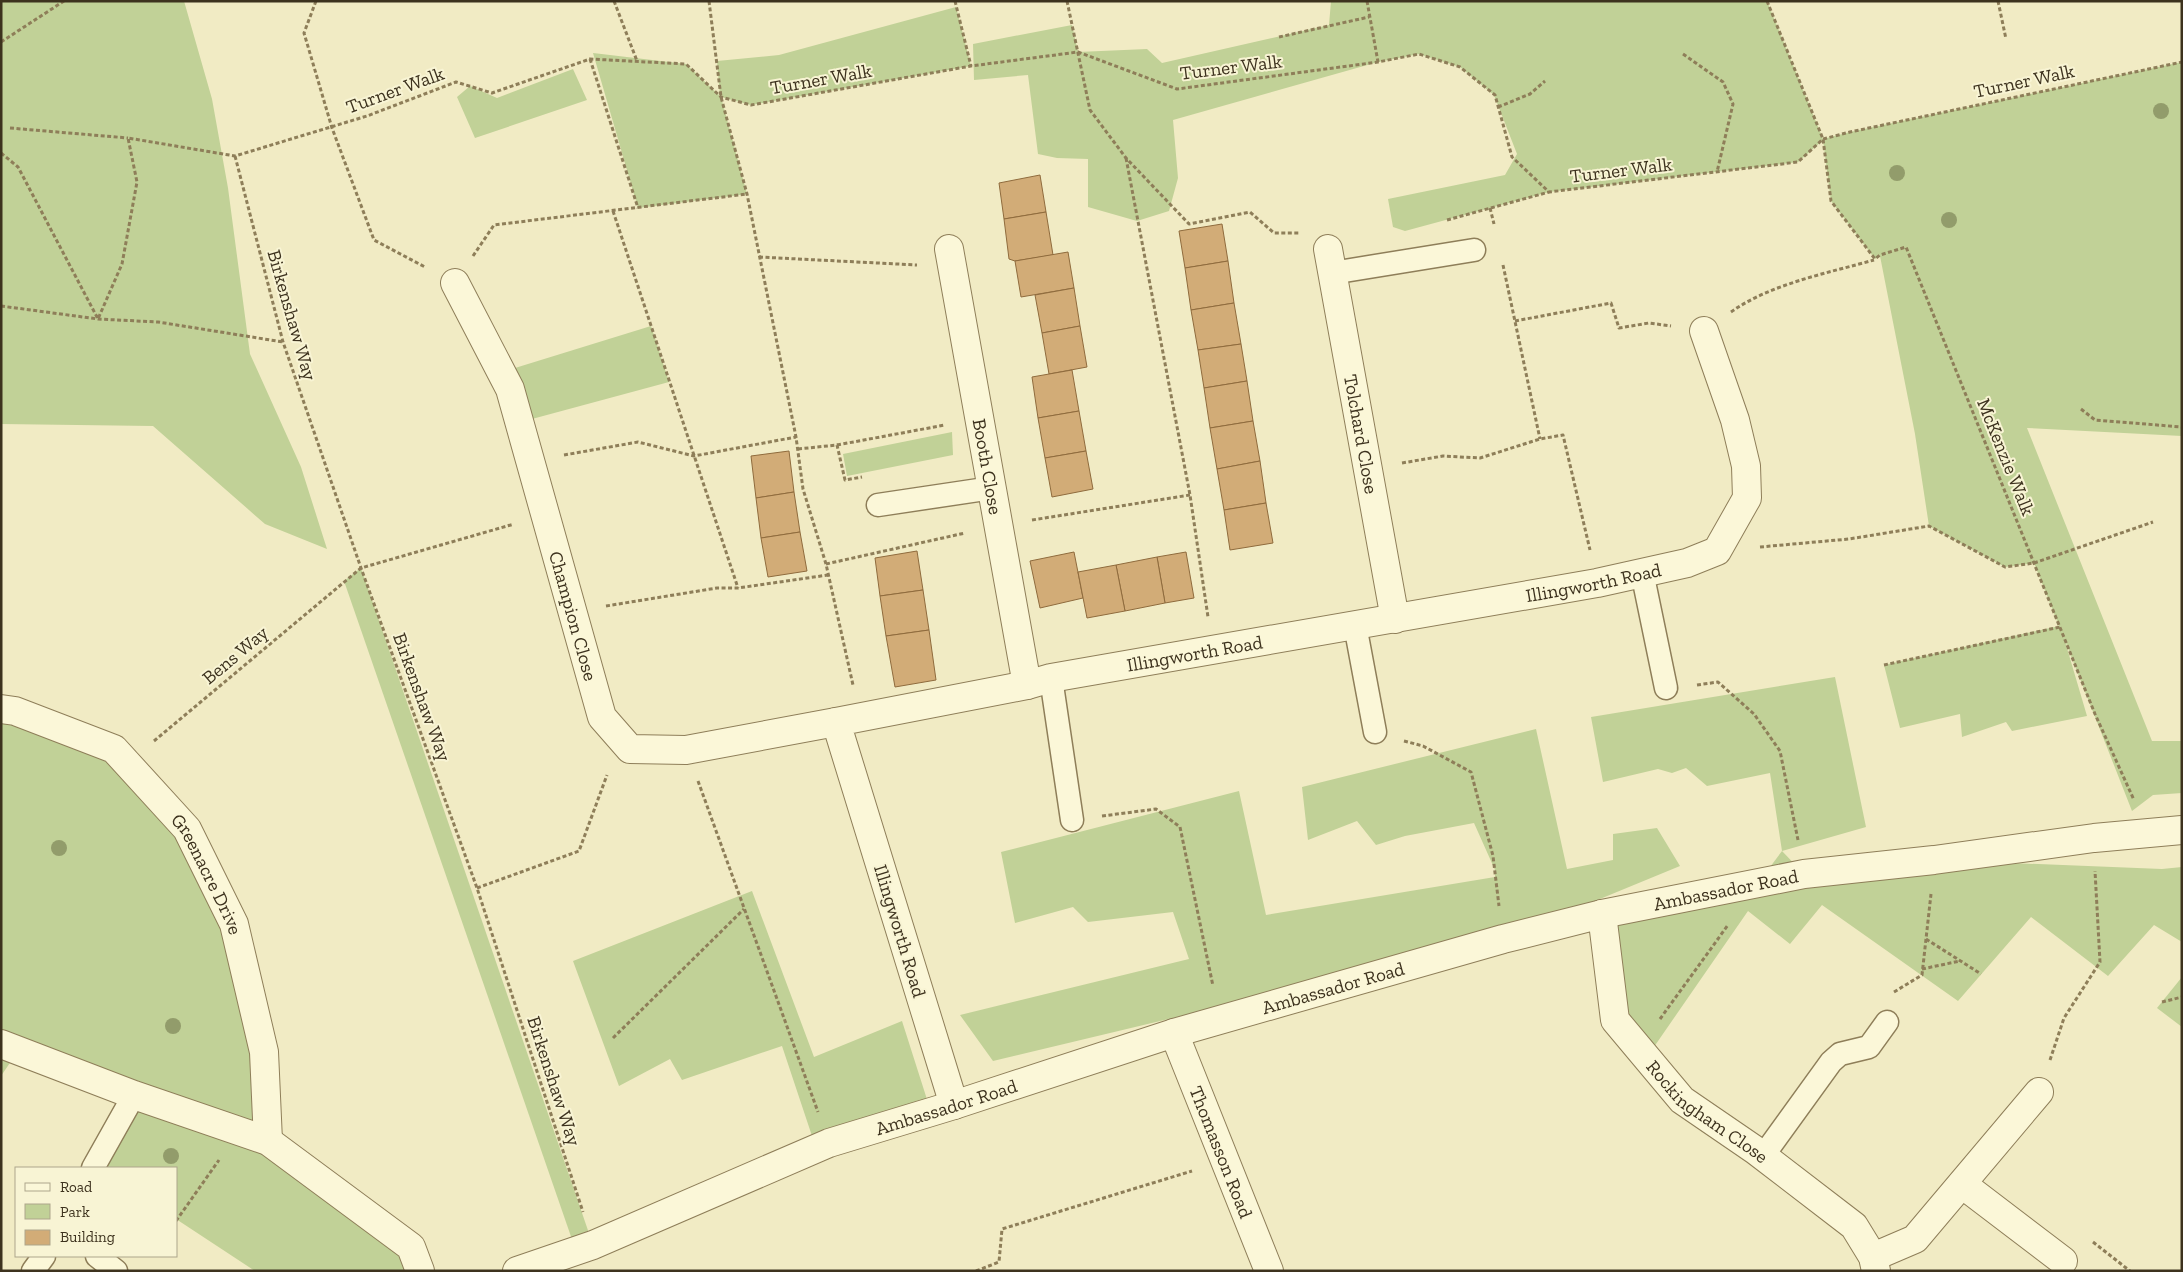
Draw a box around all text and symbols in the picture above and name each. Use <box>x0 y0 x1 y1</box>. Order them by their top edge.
street label: Turner Walk <box>1179 49 1283 85</box>
street label: Turner Walk <box>768 59 874 99</box>
street label: Turner Walk <box>1971 59 2077 103</box>
street label: Turner Walk <box>343 62 447 118</box>
street label: Turner Walk <box>1569 152 1673 188</box>
street label: Birkenshaw Way <box>262 247 322 383</box>
street label: Tolchard Close <box>1339 372 1384 496</box>
street label: McKenzie Walk <box>1972 395 2040 519</box>
street label: Booth Close <box>968 417 1008 516</box>
street label: Champion Close <box>545 548 603 683</box>
street label: Illingworth Road <box>1524 557 1664 607</box>
street label: Bens Way <box>197 621 273 689</box>
street label: Birkenshaw Way <box>388 630 456 765</box>
street label: Illingworth Road <box>1125 630 1265 676</box>
street label: Greenacre Drive <box>167 808 248 937</box>
street label: Illingworth Road <box>869 862 931 1001</box>
street label: Ambassador Road <box>1651 864 1801 915</box>
street label: Ambassador Road <box>1259 956 1407 1019</box>
street label: Birkenshaw Way <box>522 1013 586 1149</box>
street label: Rockingham Close <box>1642 1055 1773 1168</box>
street label: Ambassador Road <box>873 1074 1020 1140</box>
street label: Thomasson Road <box>1185 1082 1258 1222</box>
legend <box>15 1167 178 1257</box>
text: Road <box>60 1178 93 1196</box>
text: Park <box>60 1203 90 1221</box>
text: Building <box>60 1228 115 1246</box>

